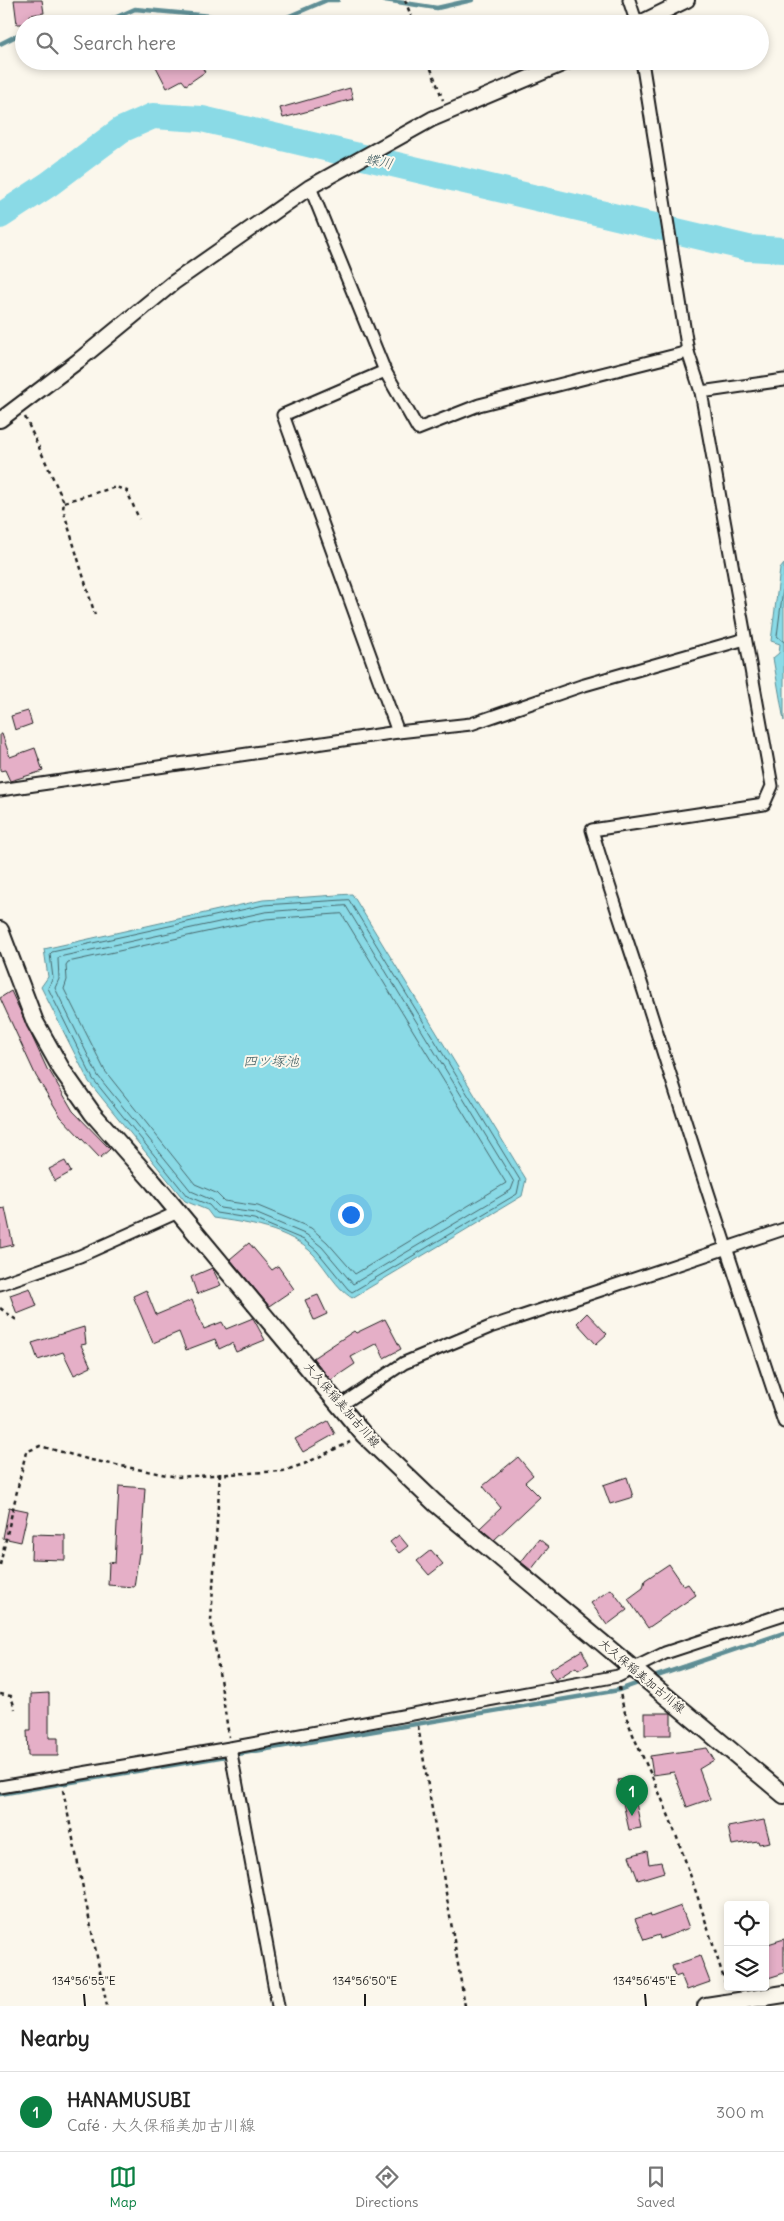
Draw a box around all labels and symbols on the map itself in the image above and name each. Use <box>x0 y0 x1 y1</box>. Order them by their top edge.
water label: 蝶川 <box>363 149 395 173</box>
water label: 四ツ塚池 <box>243 1052 300 1070</box>
your location <box>338 1202 364 1228</box>
street label: 大久保稲美加古川線 <box>301 1359 383 1450</box>
street label: 大久保稲美加古川線 <box>596 1635 689 1716</box>
pin: 1 <box>616 1775 648 1816</box>
text: 134°56'55"E <box>52 1973 116 1988</box>
text: 134°56'50"E <box>333 1973 397 1988</box>
text: 134°56'45"E <box>613 1973 677 1988</box>

